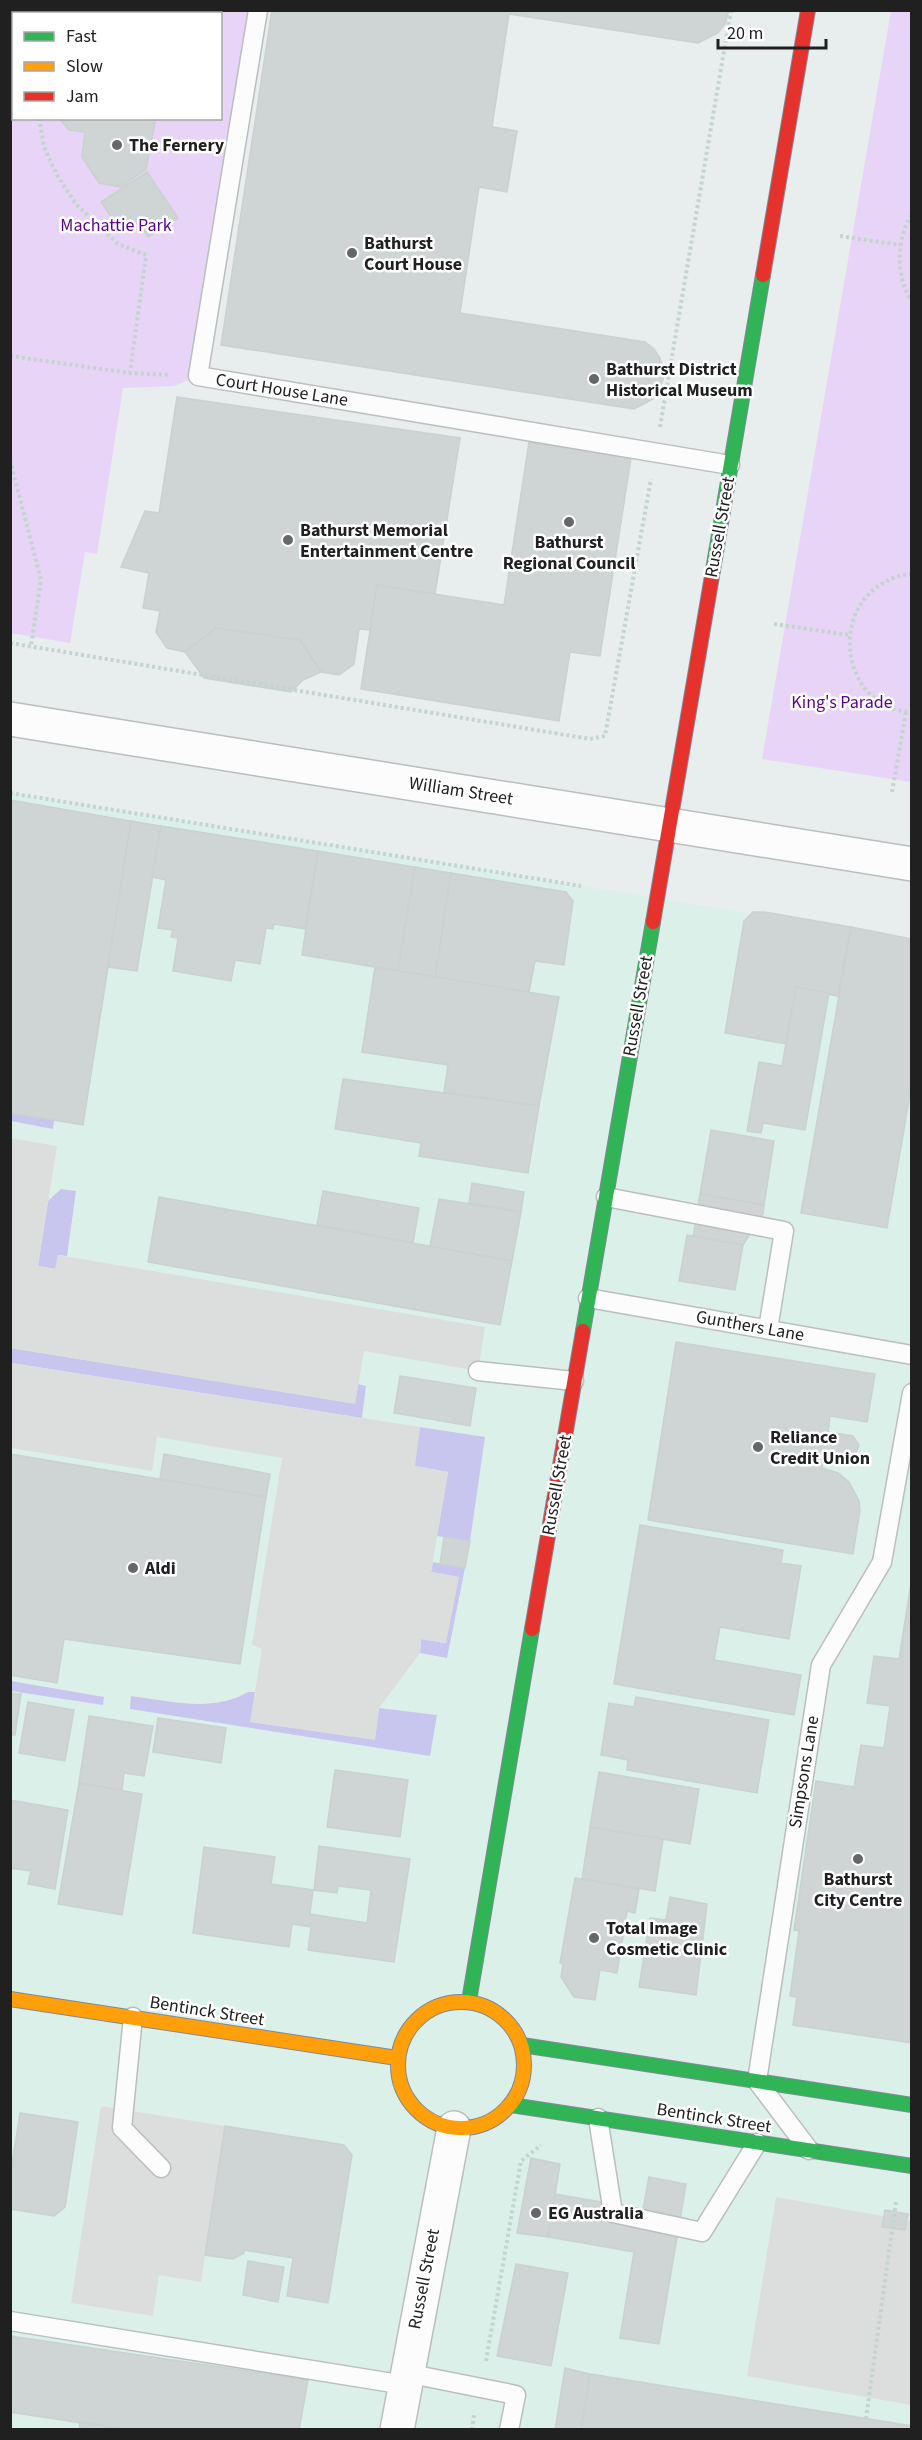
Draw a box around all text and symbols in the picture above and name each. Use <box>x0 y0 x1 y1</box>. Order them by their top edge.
legend <box>12 12 222 120</box>
scale bar <box>718 12 826 50</box>
text: 20 m <box>727 21 763 46</box>
text: Fast <box>66 24 97 49</box>
text: Slow <box>66 54 103 79</box>
text: Jam <box>66 84 99 109</box>
place label: The Fernery <box>129 133 225 158</box>
marker: The Fernery <box>110 138 124 152</box>
park label: Machattie Park <box>60 213 172 238</box>
place label: Bathurst Court House <box>364 231 462 277</box>
marker: Bathurst Court House <box>345 246 359 260</box>
place label: Bathurst District Historical Museum <box>606 357 753 403</box>
street label: Court House Lane <box>214 367 350 413</box>
marker: Bathurst District Historical Museum <box>587 372 601 386</box>
street label: Russell Street <box>699 475 741 579</box>
marker: Bathurst Regional Council <box>562 515 576 529</box>
place label: Bathurst Memorial Entertainment Centre <box>300 518 473 564</box>
place label: Bathurst Regional Council <box>503 530 635 576</box>
marker: Bathurst Memorial Entertainment Centre <box>281 533 295 547</box>
park label: King's Parade <box>791 690 893 715</box>
street label: William Street <box>407 770 515 812</box>
street label: Russell Street <box>617 954 659 1058</box>
street label: Gunthers Lane <box>694 1304 806 1348</box>
place label: Reliance Credit Union <box>770 1425 870 1471</box>
street label: Russell Street <box>536 1433 578 1537</box>
marker: Reliance Credit Union <box>751 1440 765 1454</box>
place label: Aldi <box>144 1556 176 1581</box>
marker: Aldi <box>126 1561 140 1575</box>
street label: Simpsons Lane <box>783 1714 825 1830</box>
marker: Bathurst City Centre <box>851 1852 865 1866</box>
place label: Bathurst City Centre <box>814 1867 902 1913</box>
place label: Total Image Cosmetic Clinic <box>606 1916 728 1962</box>
marker: Total Image Cosmetic Clinic <box>587 1931 601 1945</box>
street label: Bentinck Street <box>148 1990 266 2032</box>
street label: Bentinck Street <box>655 2097 773 2139</box>
place label: EG Australia <box>548 2201 644 2226</box>
marker: EG Australia <box>529 2206 543 2220</box>
street label: Russell Street <box>402 2227 446 2331</box>

